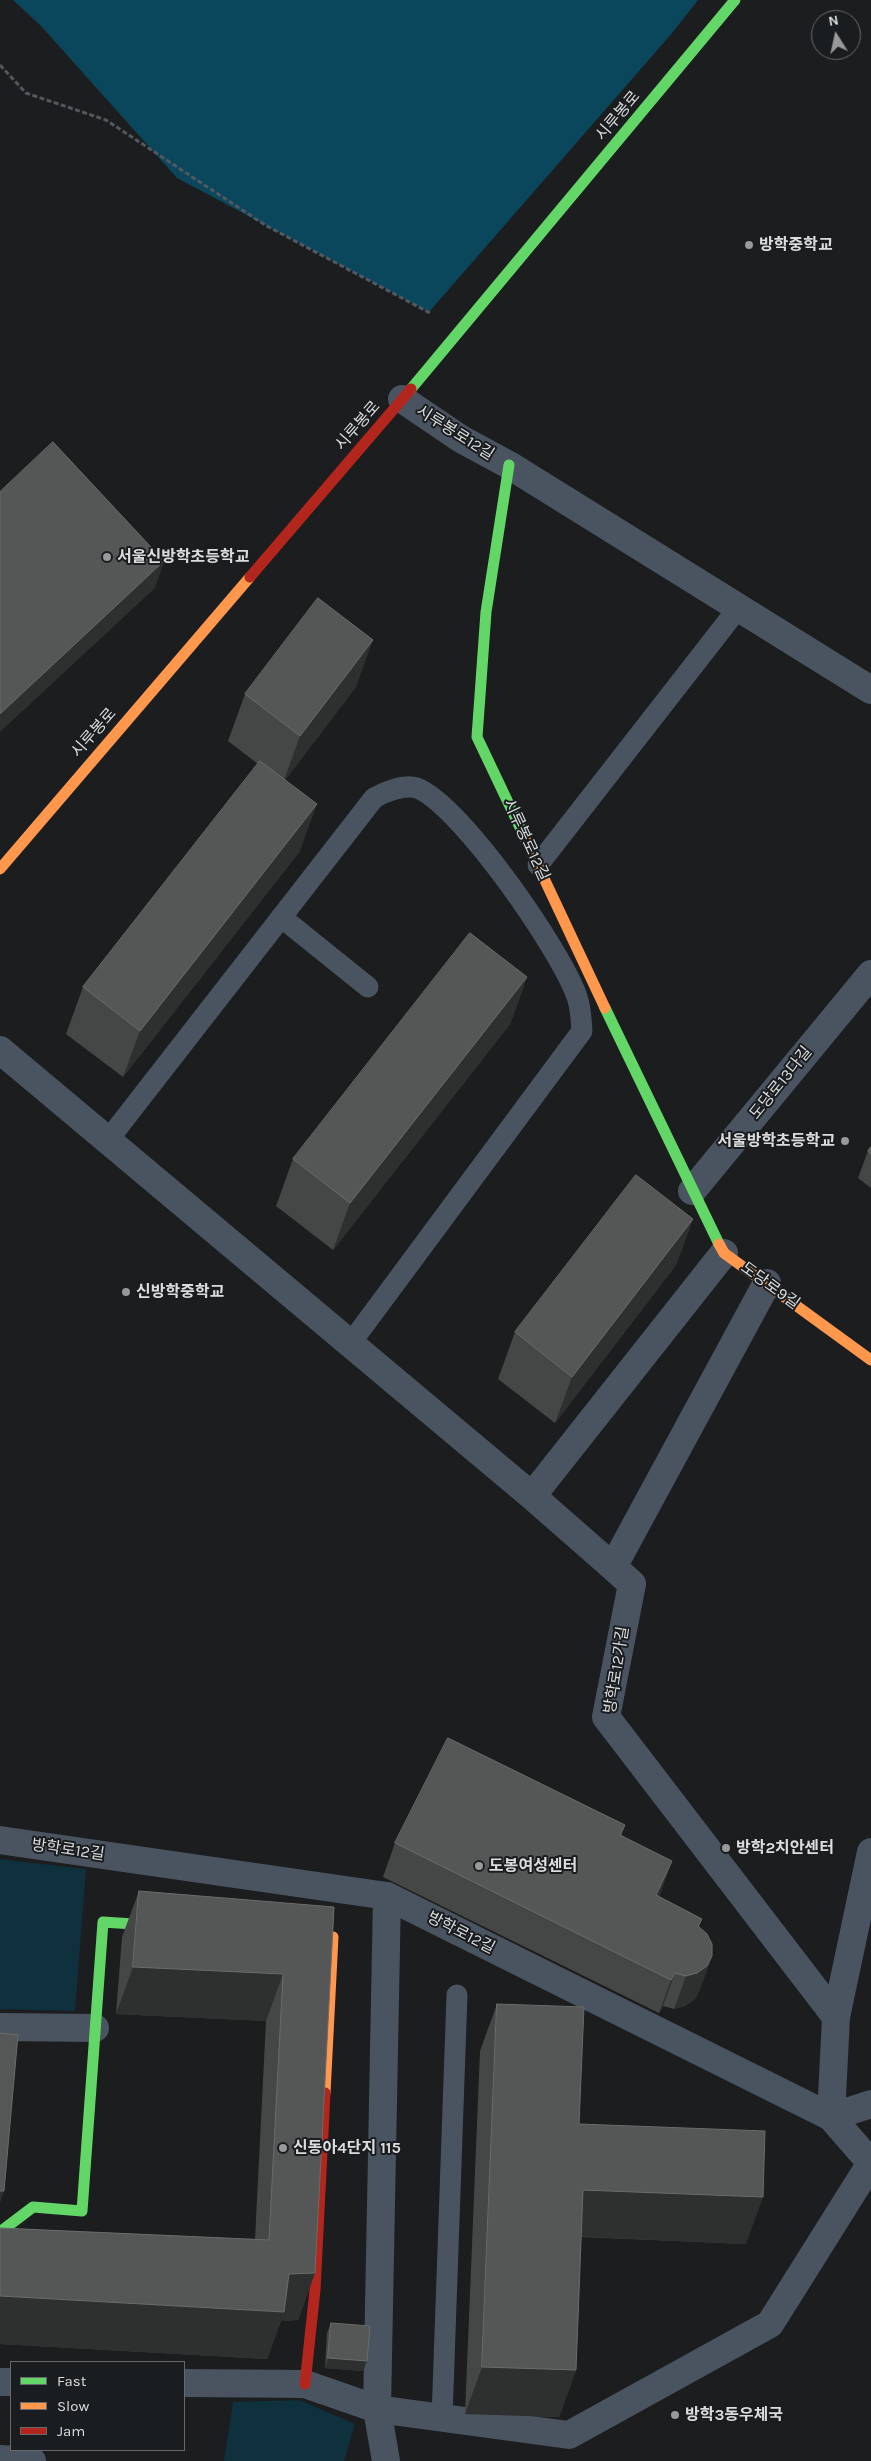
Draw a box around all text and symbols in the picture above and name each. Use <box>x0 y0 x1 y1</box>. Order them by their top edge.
north arrow <box>811 10 861 60</box>
text: N <box>827 11 840 30</box>
street label: 시루봉로 <box>592 87 644 145</box>
place label: 방학중학교 <box>759 235 833 255</box>
marker: 방학중학교 <box>743 239 755 251</box>
street label: 시루봉로 <box>331 397 385 455</box>
street label: 시루봉로12길 <box>413 401 497 465</box>
place label: 서울신방학초등학교 <box>117 547 249 567</box>
marker: 서울신방학초등학교 <box>101 551 113 563</box>
street label: 시루봉로 <box>67 704 121 762</box>
street label: 시루봉로12길 <box>499 796 553 884</box>
street label: 도당로13다길 <box>746 1043 816 1123</box>
place label: 서울방학초등학교 <box>717 1131 835 1151</box>
marker: 서울방학초등학교 <box>839 1135 851 1147</box>
street label: 도당로9길 <box>737 1258 803 1314</box>
place label: 신방학중학교 <box>136 1282 224 1302</box>
marker: 신방학중학교 <box>120 1286 132 1298</box>
street label: 방학로12가길 <box>601 1625 633 1715</box>
street label: 방학로12길 <box>30 1835 106 1865</box>
place label: 방학2치안센터 <box>736 1838 834 1858</box>
marker: 방학2치안센터 <box>720 1842 732 1854</box>
place label: 도봉여성센터 <box>489 1856 577 1876</box>
marker: 도봉여성센터 <box>473 1860 485 1872</box>
street label: 방학로12길 <box>424 1908 498 1958</box>
place label: 신동아4단지 115 <box>293 2138 401 2158</box>
marker: 신동아4단지 115 <box>277 2142 289 2154</box>
legend <box>10 2361 185 2451</box>
text: Fast <box>57 2372 86 2390</box>
text: Slow <box>57 2397 89 2415</box>
place label: 방학3동우체국 <box>685 2405 783 2425</box>
marker: 방학3동우체국 <box>669 2409 681 2421</box>
text: Jam <box>57 2422 85 2440</box>

